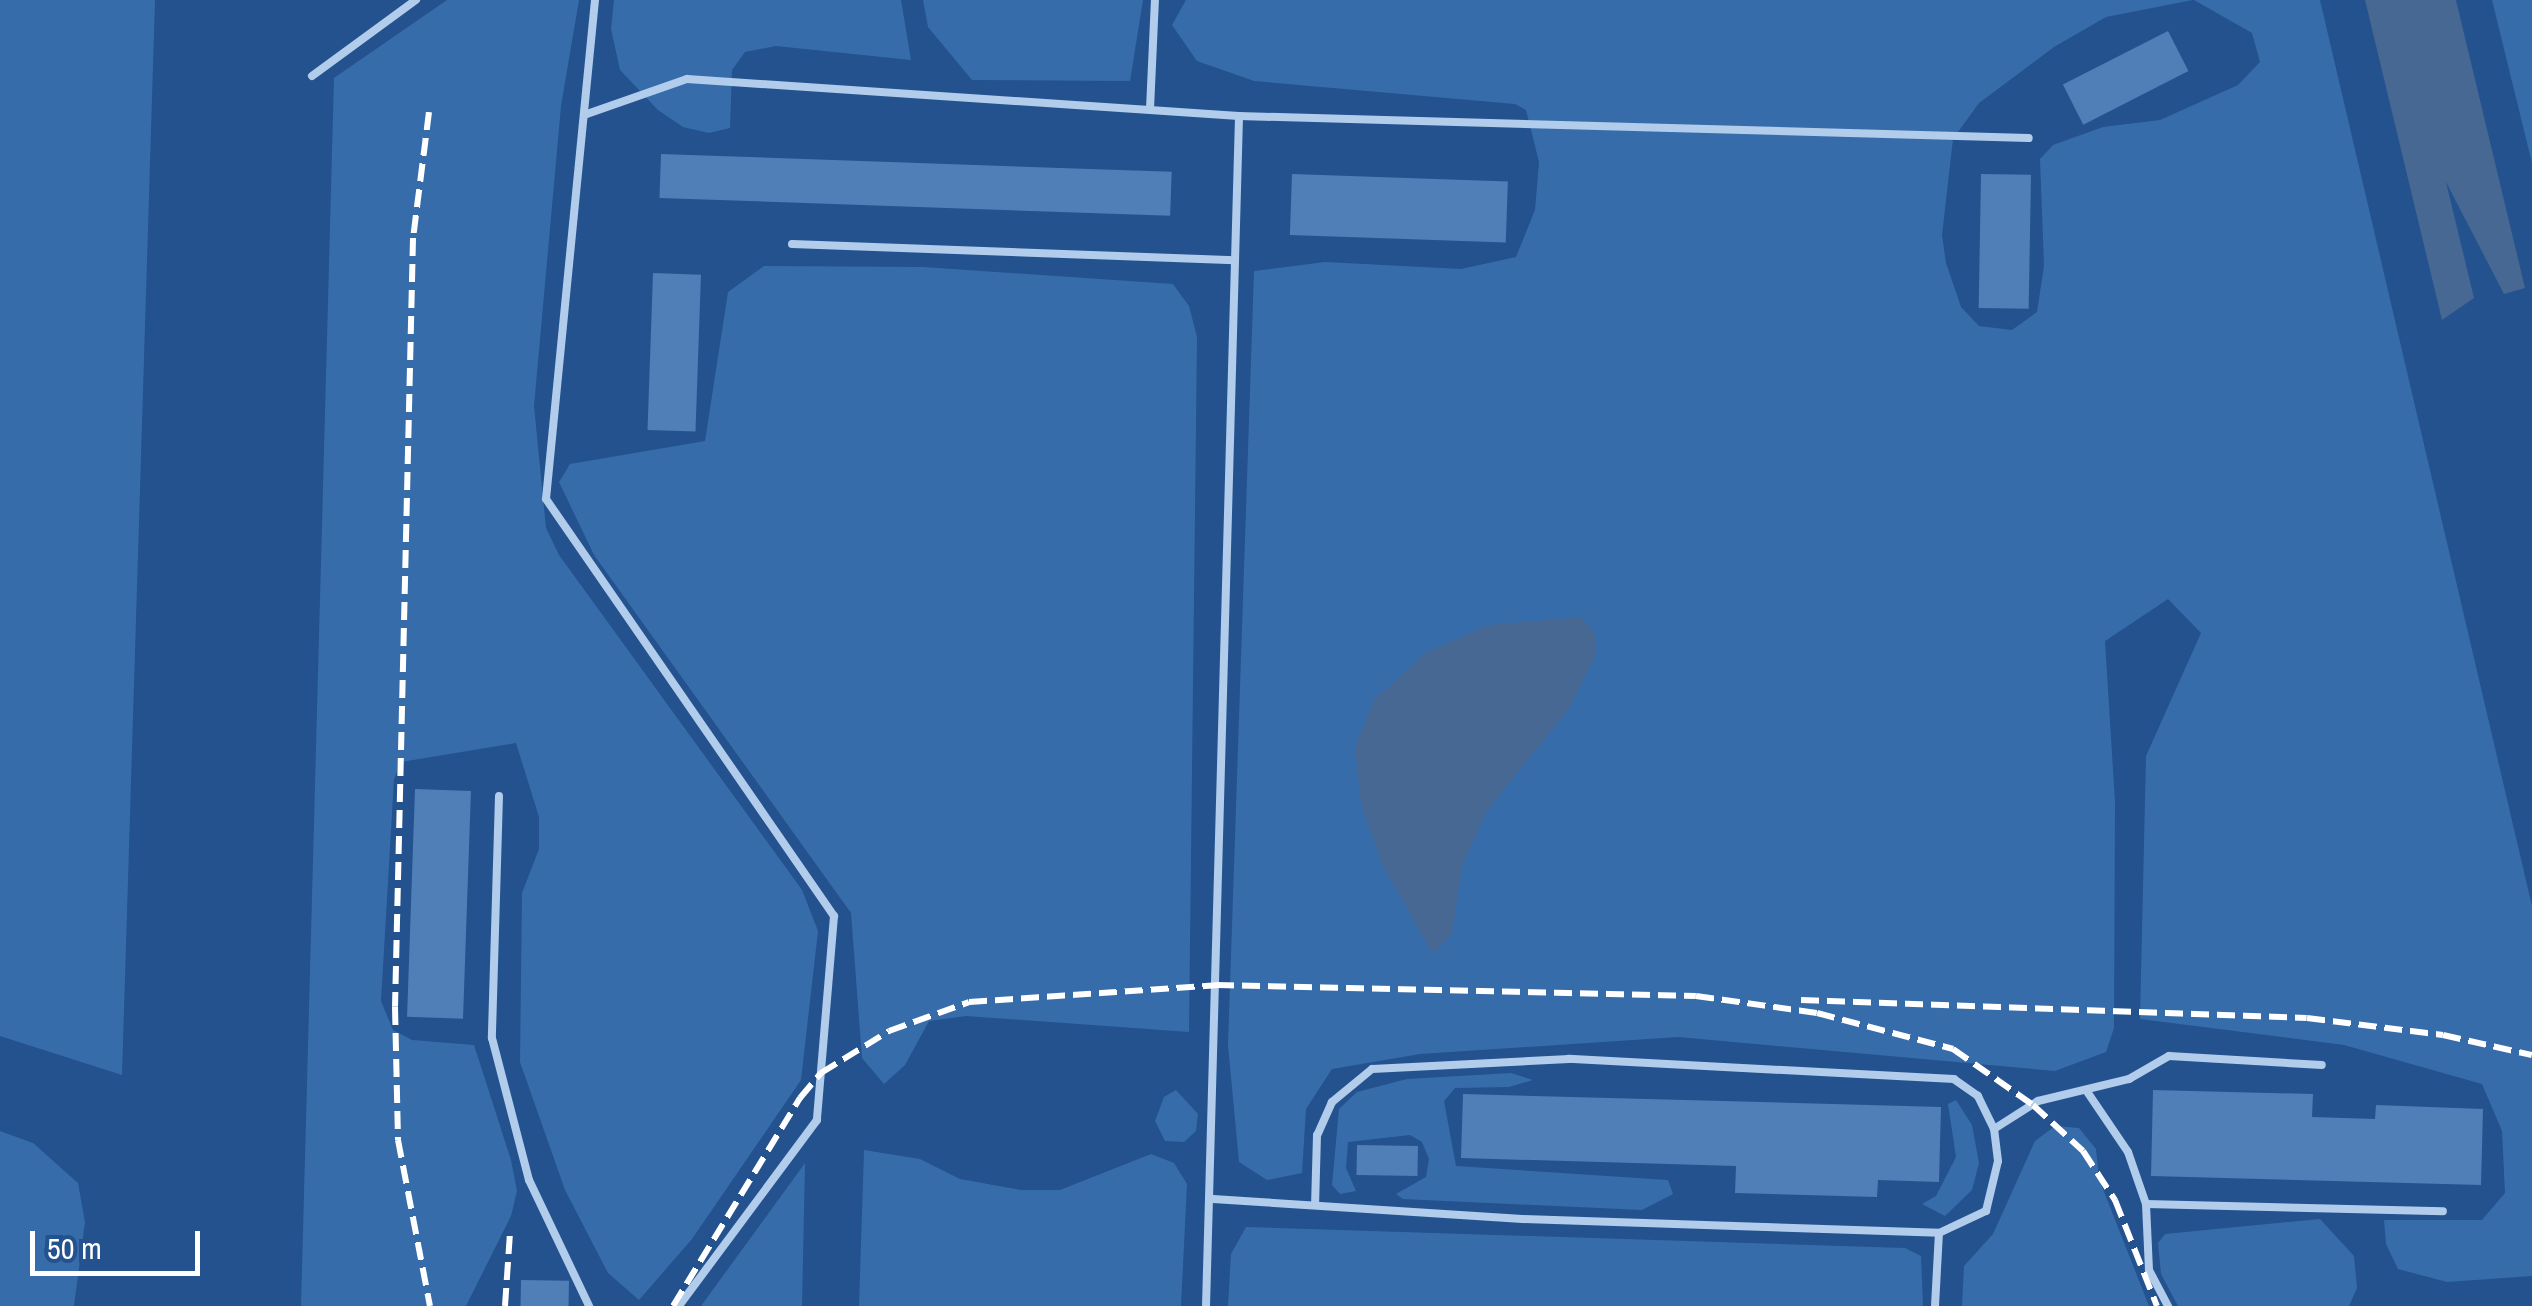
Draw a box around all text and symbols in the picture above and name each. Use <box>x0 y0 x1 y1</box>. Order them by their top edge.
scale bar <box>35 1211 205 1273</box>
text: 50 m <box>47 1228 102 1268</box>

